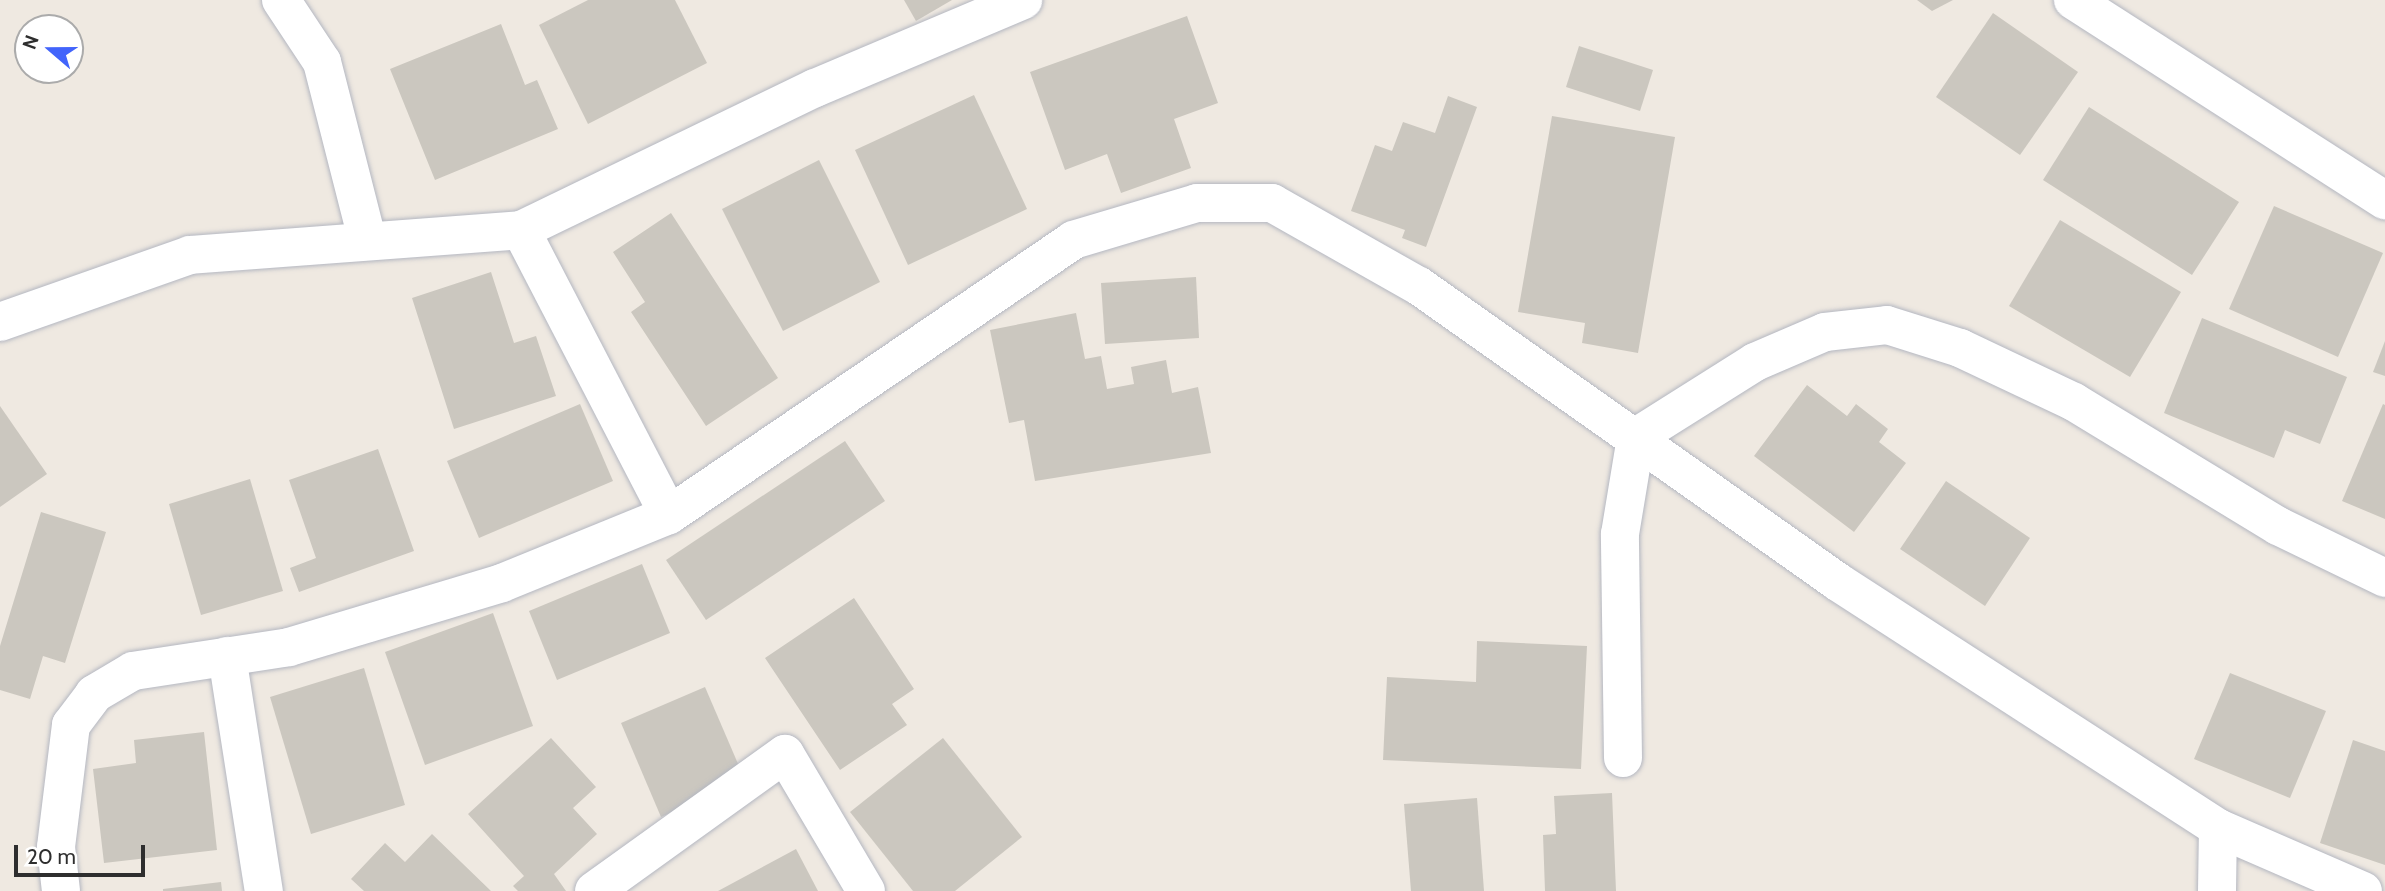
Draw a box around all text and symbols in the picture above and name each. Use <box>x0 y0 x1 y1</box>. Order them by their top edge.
north arrow <box>14 14 84 84</box>
text: N <box>18 32 44 53</box>
scale bar <box>18 832 149 876</box>
text: 20 m <box>27 844 76 869</box>

